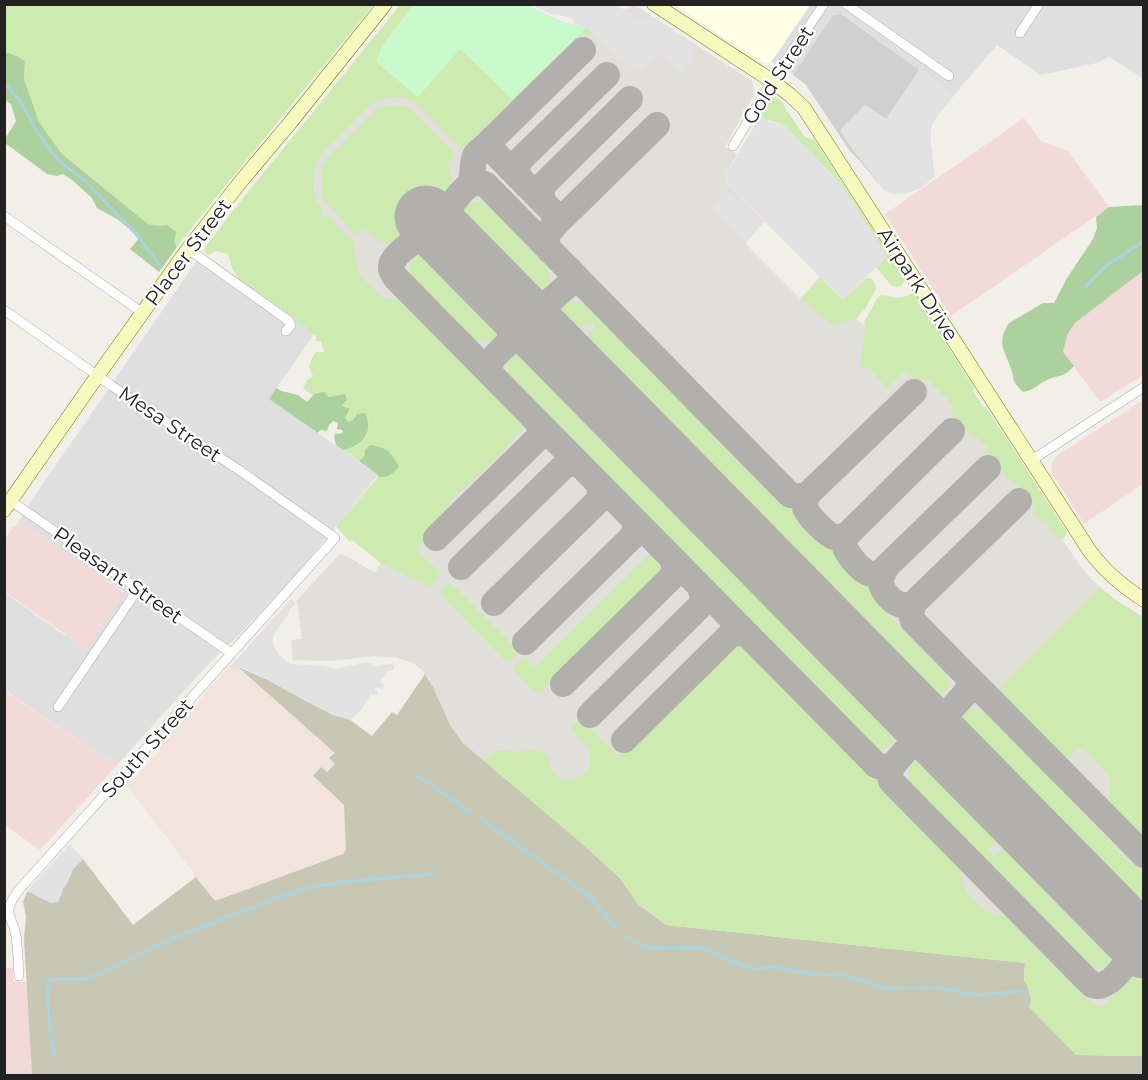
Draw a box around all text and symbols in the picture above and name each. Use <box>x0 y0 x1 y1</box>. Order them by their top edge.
street label: Gold Street <box>737 21 819 129</box>
street label: Placer Street <box>140 193 236 311</box>
street label: Airpark Drive <box>872 223 964 345</box>
street label: Mesa Street <box>114 381 226 467</box>
street label: Pleasant Street <box>49 522 187 628</box>
street label: South Street <box>96 693 198 803</box>

